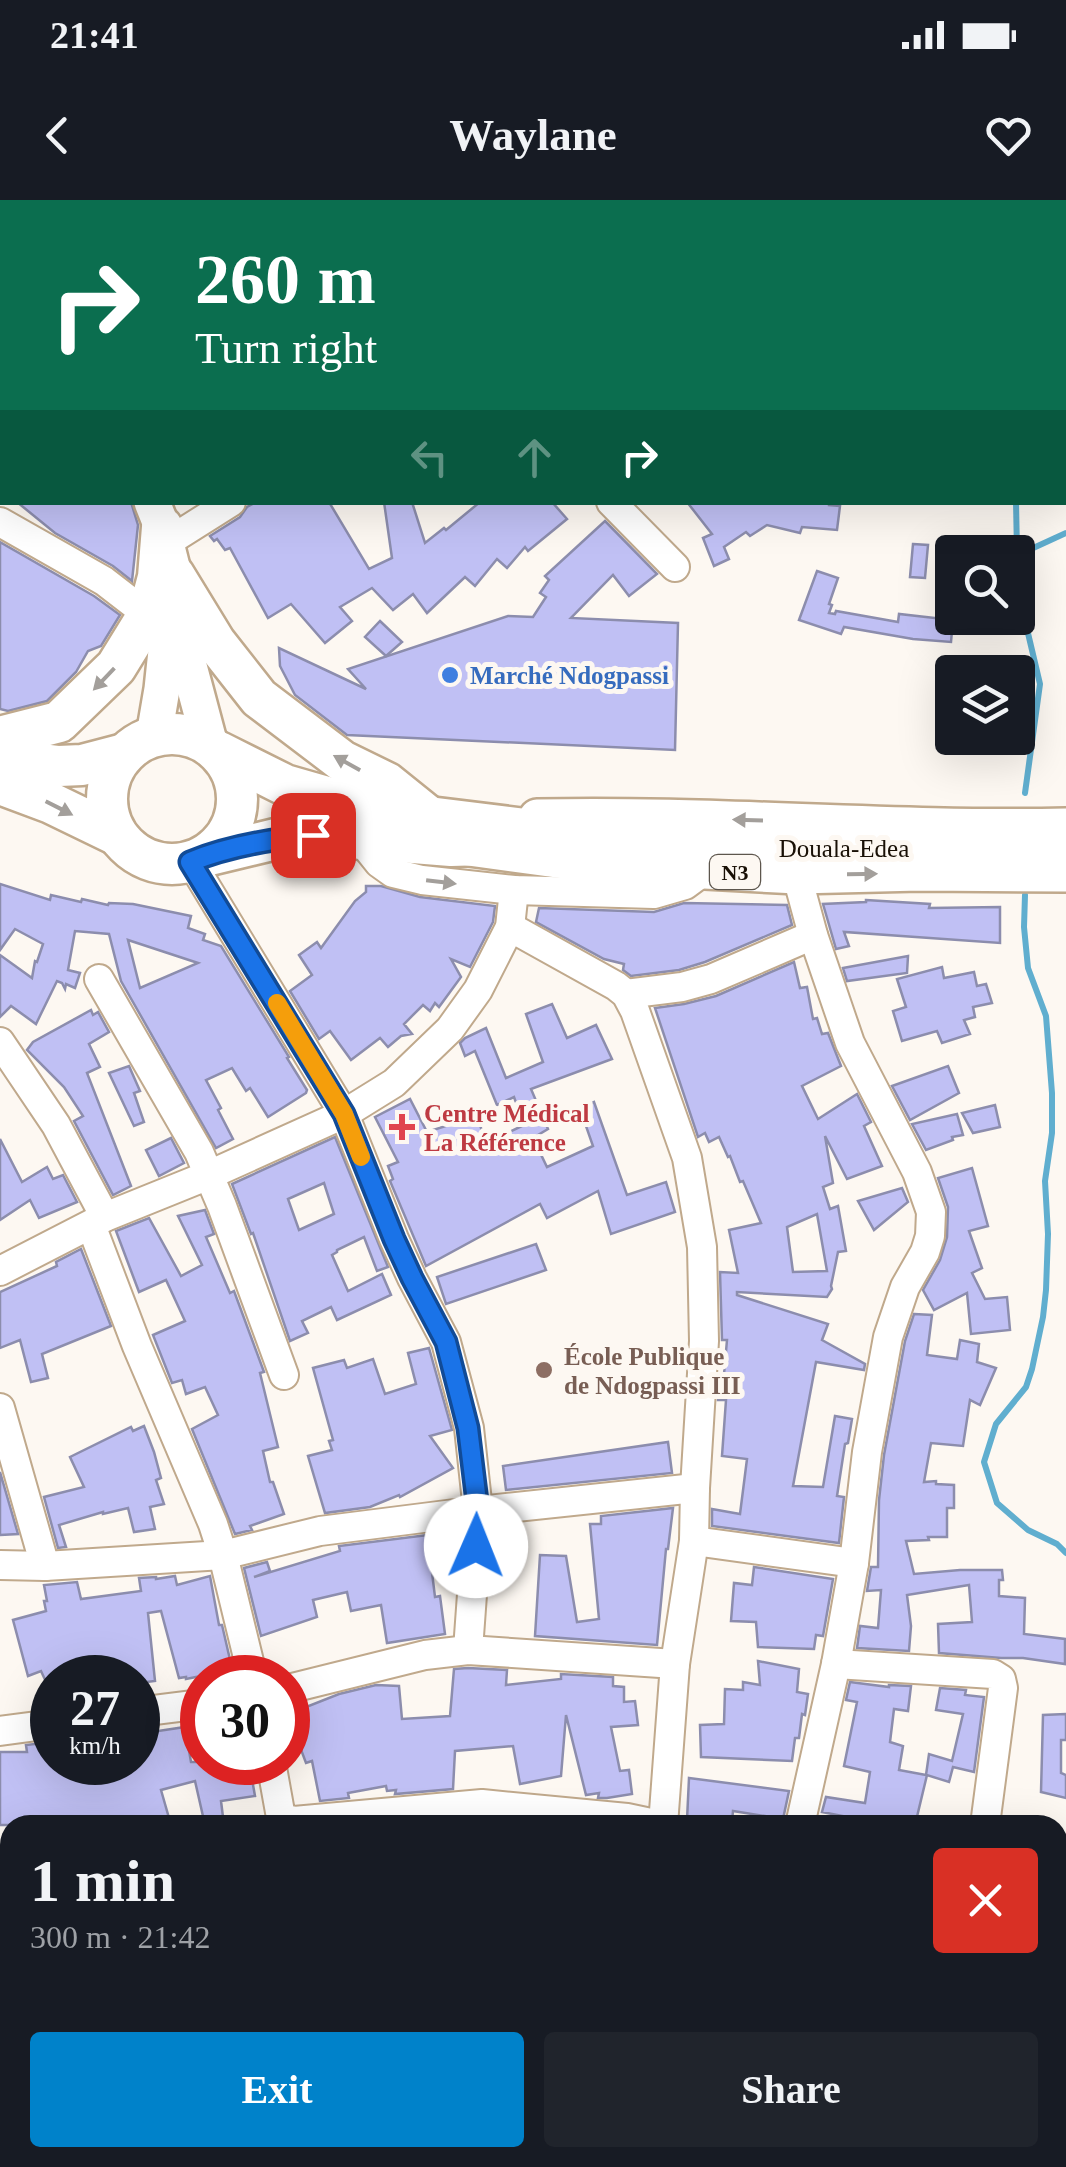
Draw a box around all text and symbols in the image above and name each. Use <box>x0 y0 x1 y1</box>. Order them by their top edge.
text: 21:41 <box>50 14 139 56</box>
icon: back <box>30 108 85 163</box>
icon: heart <box>981 108 1036 163</box>
text: Waylane <box>449 110 617 160</box>
icon: right <box>30 240 160 370</box>
text: 260 m <box>195 241 376 318</box>
text: Turn right <box>195 323 377 373</box>
icon: left <box>402 430 457 485</box>
icon: ahead <box>507 430 562 485</box>
icon: right <box>612 430 667 485</box>
map controls <box>935 535 1035 755</box>
button: search <box>935 535 1035 635</box>
button: layers <box>935 655 1035 755</box>
place label: Marché Ndogpassi <box>470 662 669 689</box>
marker: Marché Ndogpassi <box>439 664 461 686</box>
one-way arrow <box>93 667 116 691</box>
one-way arrow <box>333 754 361 772</box>
pin <box>271 793 356 878</box>
one-way arrow <box>45 799 74 816</box>
icon: arrive <box>286 808 341 863</box>
one-way arrow <box>731 812 763 828</box>
street label: Douala-Edea <box>779 835 909 862</box>
road number: N3 <box>710 855 760 889</box>
one-way arrow <box>846 866 878 882</box>
one-way arrow <box>425 874 457 890</box>
place label: Centre Médical La Référence <box>424 1100 590 1156</box>
marker: Centre Médical La Référence <box>389 1114 415 1140</box>
place label: École Publique de Ndogpassi III <box>564 1343 740 1399</box>
marker: École Publique de Ndogpassi III <box>533 1359 555 1381</box>
position arrow <box>424 1494 528 1598</box>
speed limit sign: 30 <box>180 1655 310 1785</box>
text: 27 <box>70 1680 120 1736</box>
text: km/h <box>69 1732 121 1759</box>
text: 1 min <box>30 1848 175 1914</box>
button: close <box>933 1848 1038 1953</box>
text: 300 m · 21:42 <box>30 1919 210 1955</box>
button: Exit <box>30 2032 524 2147</box>
button: Share <box>544 2032 1038 2147</box>

